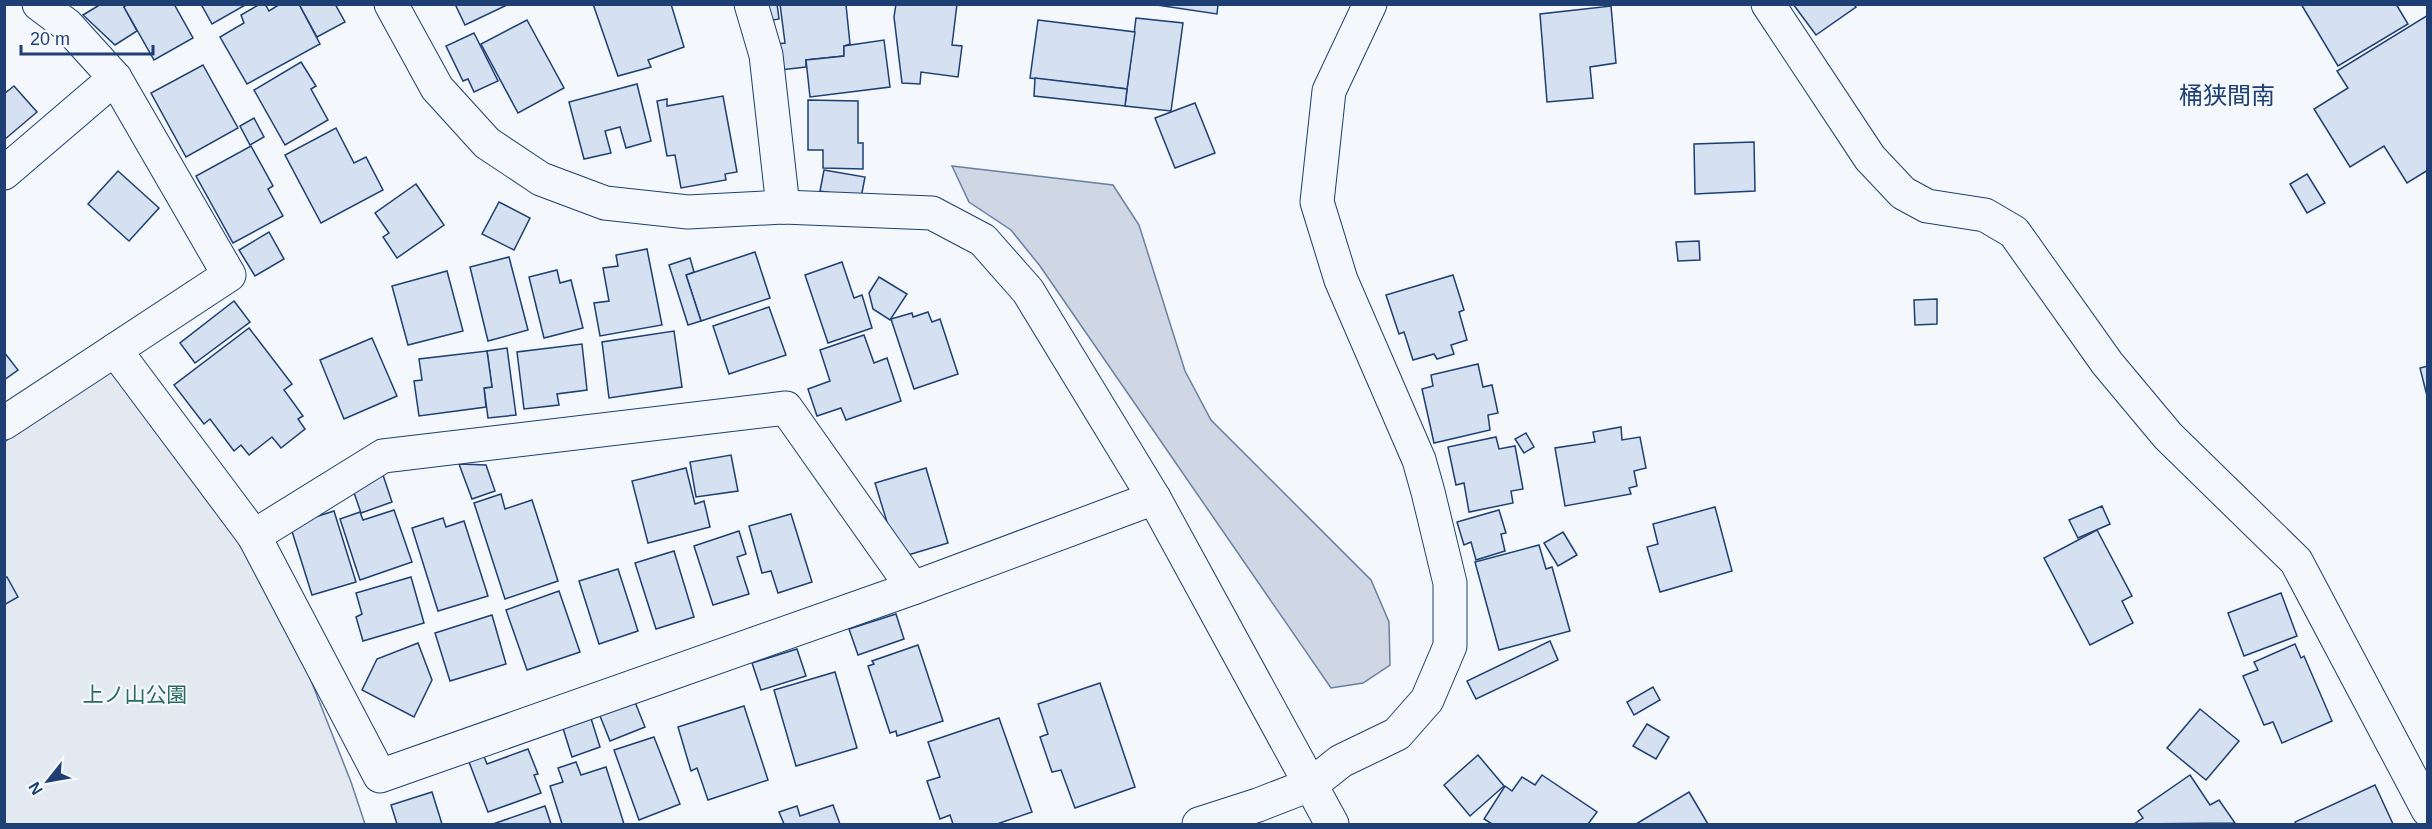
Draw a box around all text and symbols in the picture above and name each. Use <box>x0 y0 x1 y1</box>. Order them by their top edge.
scale bar <box>21 18 153 56</box>
text: 20 m <box>30 29 70 49</box>
district label: 桶狭間南 <box>2179 82 2275 109</box>
park label: 上ノ山公園 <box>83 683 188 706</box>
north arrow <box>18 751 78 811</box>
text: N <box>25 779 46 798</box>

